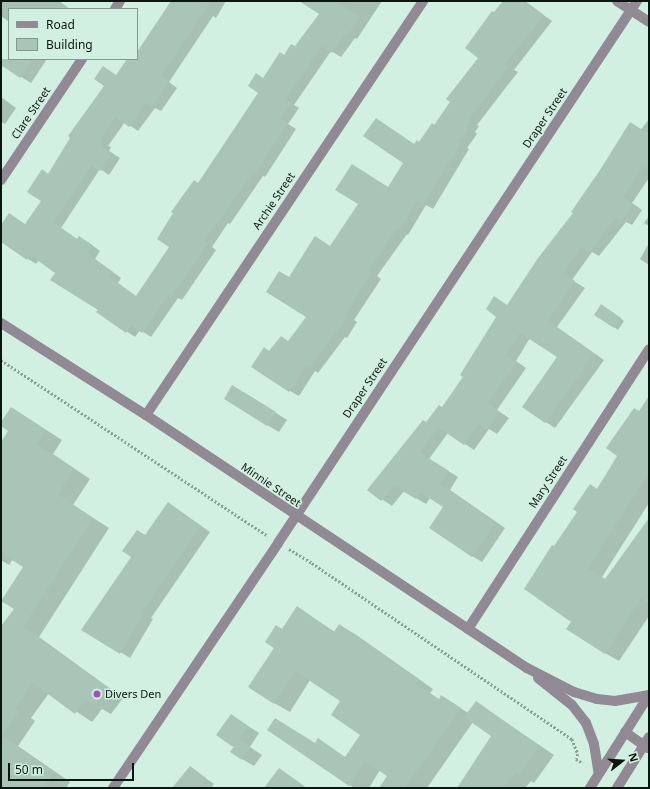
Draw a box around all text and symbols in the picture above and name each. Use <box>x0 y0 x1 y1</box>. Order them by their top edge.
legend <box>8 8 138 60</box>
text: Road <box>46 16 75 33</box>
text: Building <box>46 36 93 53</box>
street label: Clare Street <box>9 84 53 142</box>
street label: Draper Street <box>520 85 570 151</box>
street label: Archie Street <box>250 170 298 232</box>
street label: Draper Street <box>340 355 390 421</box>
street label: Mary Street <box>526 453 570 511</box>
street label: Minnie Street <box>239 460 303 510</box>
place label: Divers Den <box>105 687 161 701</box>
marker: Divers Den <box>92 689 102 699</box>
north arrow <box>602 741 642 781</box>
text: N <box>625 751 642 764</box>
scale bar <box>10 755 136 781</box>
text: 50 m <box>15 761 43 778</box>

